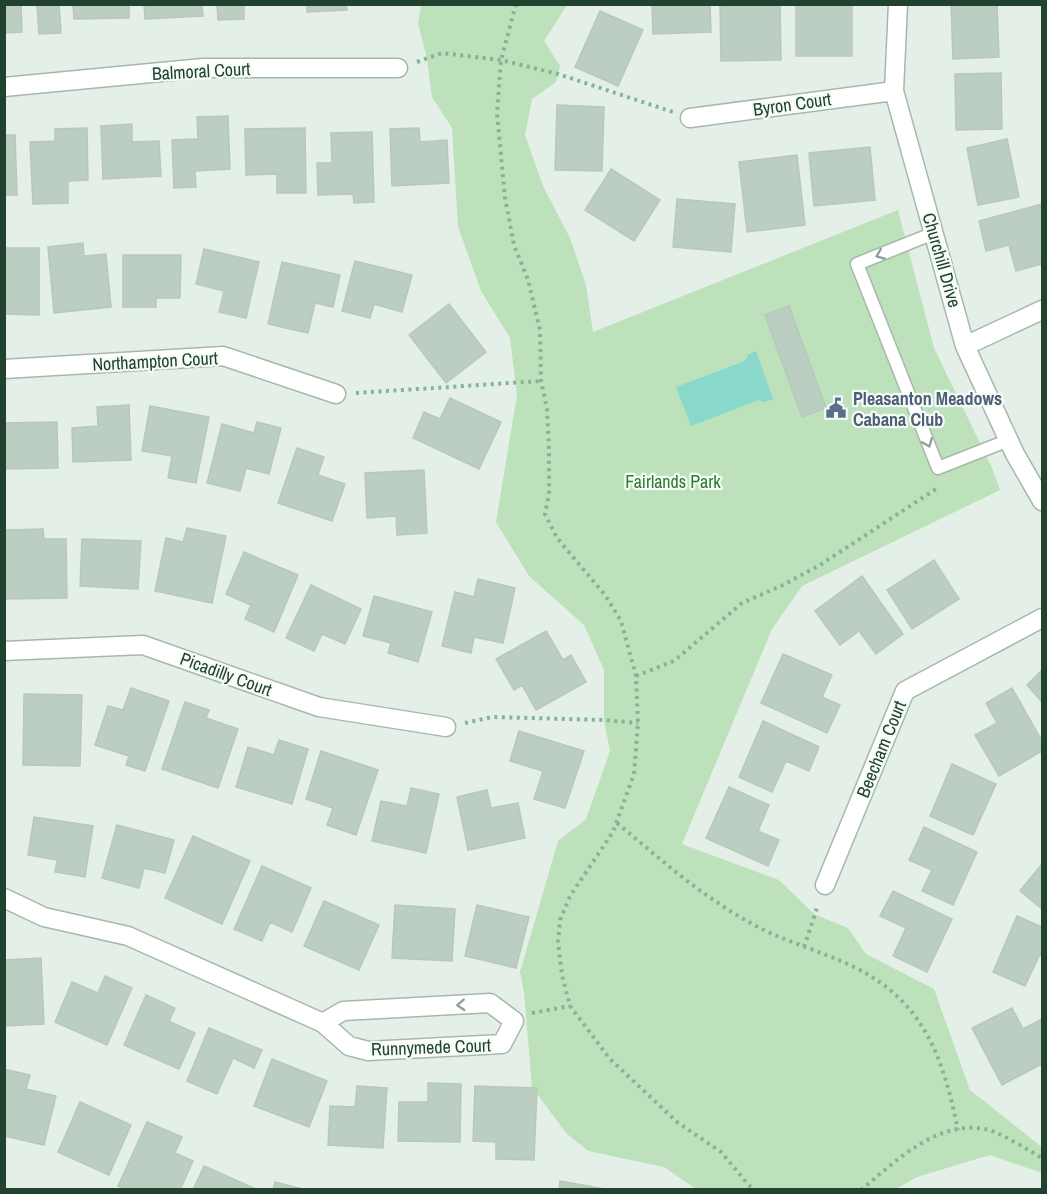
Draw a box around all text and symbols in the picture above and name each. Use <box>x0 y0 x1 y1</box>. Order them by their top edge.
street label: Balmoral Court <box>151 56 251 86</box>
street label: Byron Court <box>751 86 833 122</box>
street label: Churchill Drive <box>917 210 967 310</box>
one-way arrow <box>875 248 886 260</box>
street label: Northampton Court <box>92 345 218 377</box>
place label: Pleasanton Meadows Cabana Club <box>853 386 1002 432</box>
public building icon: Pleasanton Meadows Cabana Club <box>824 396 848 420</box>
one-way arrow <box>921 436 933 447</box>
park label: Fairlands Park <box>625 469 721 494</box>
street label: Picadilly Court <box>177 646 275 702</box>
street label: Beecham Court <box>850 697 912 801</box>
one-way arrow <box>456 998 465 1011</box>
street label: Runnymede Court <box>371 1032 491 1062</box>

